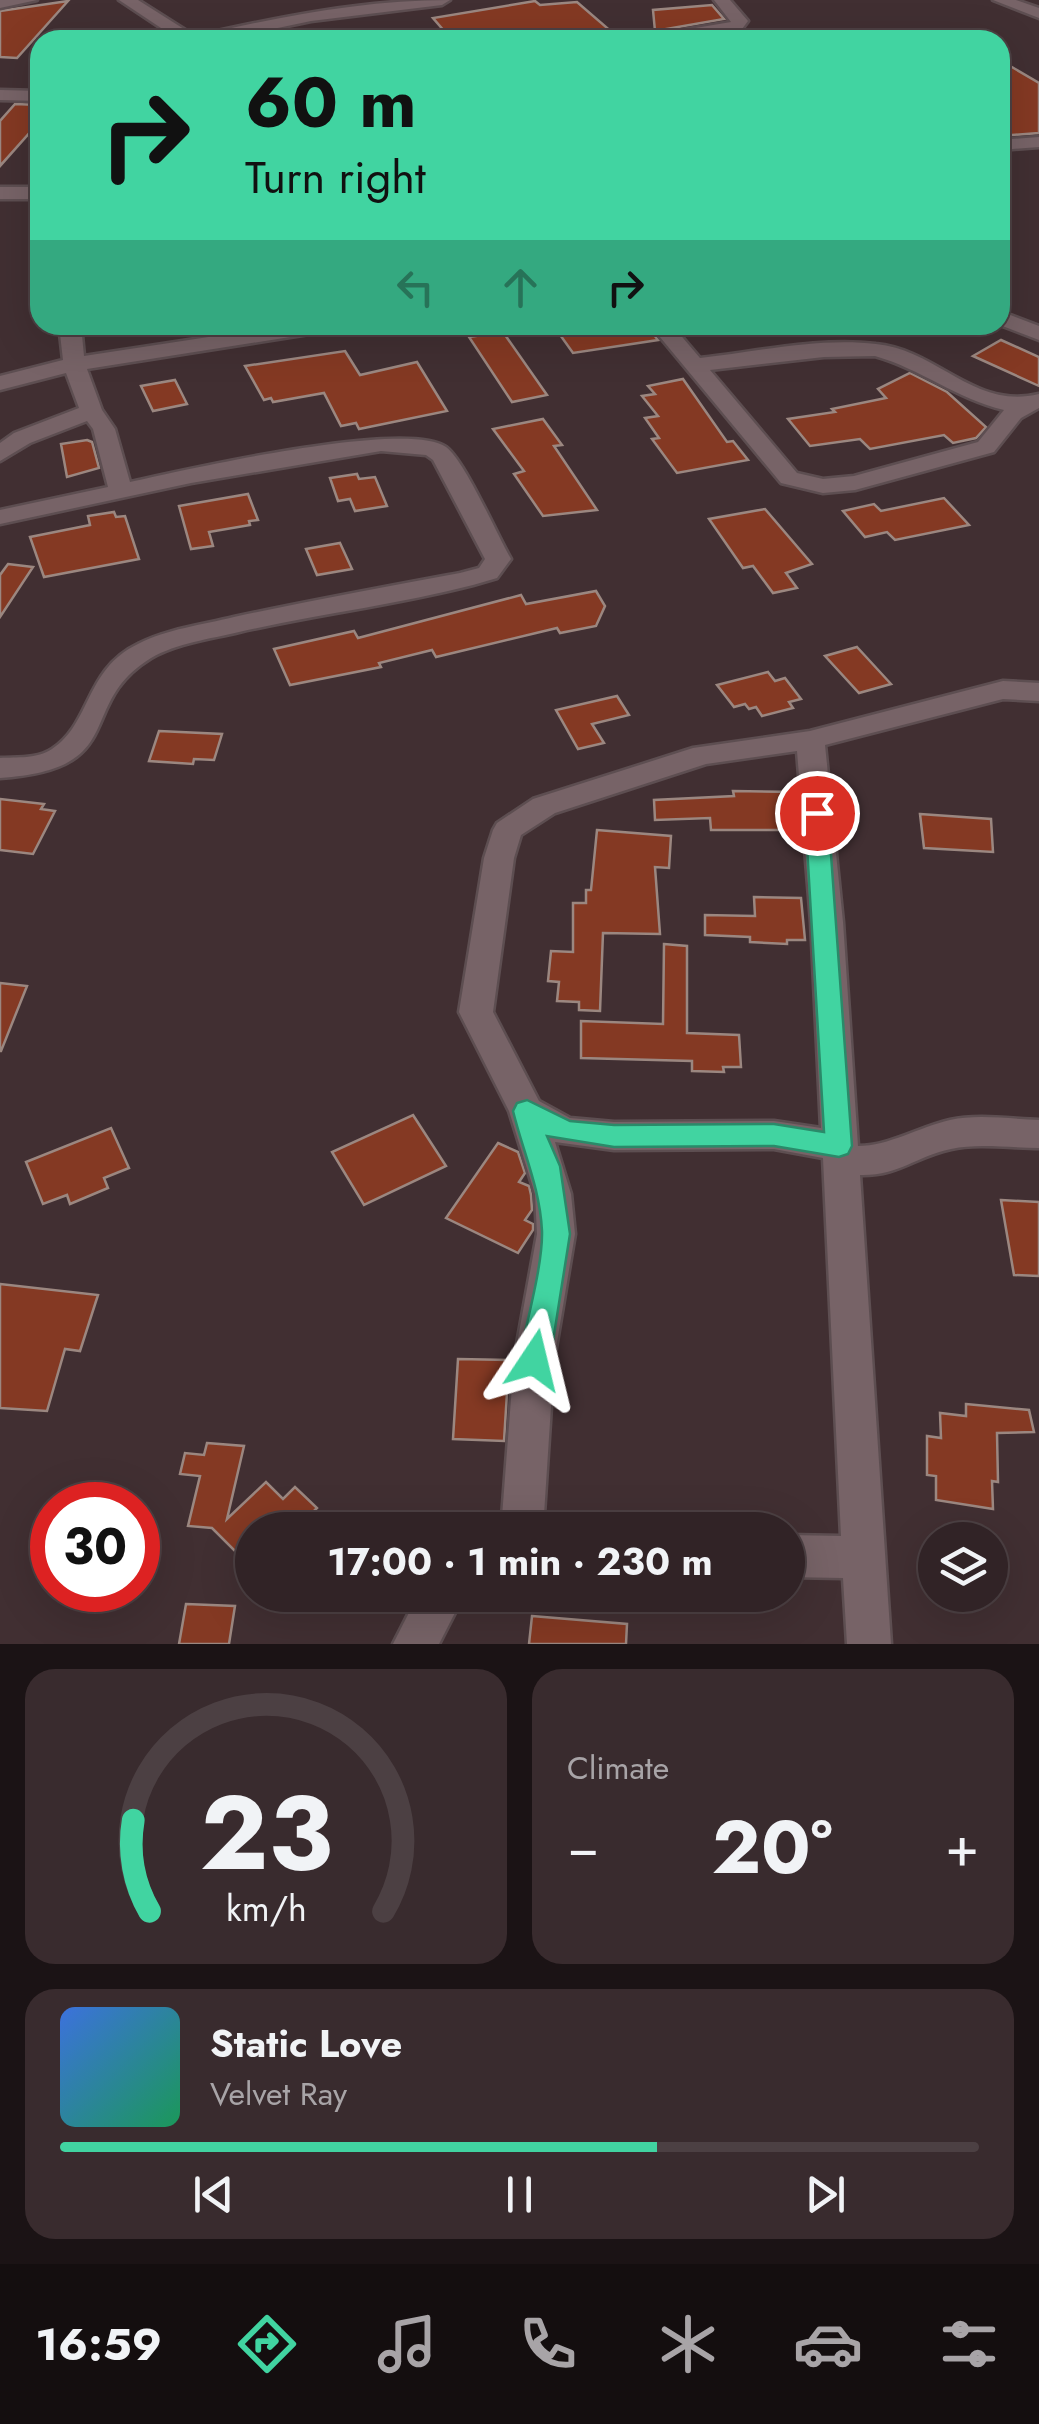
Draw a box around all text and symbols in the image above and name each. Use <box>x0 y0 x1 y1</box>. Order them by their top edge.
text: 60 m <box>245 52 417 153</box>
icon: right <box>80 70 210 200</box>
text: Turn right <box>245 145 426 210</box>
icon: left <box>388 260 443 315</box>
icon: ahead <box>493 260 548 315</box>
icon: right <box>598 260 653 315</box>
pin <box>775 771 860 856</box>
icon: arrive <box>790 786 845 841</box>
position arrow <box>482 1308 586 1412</box>
speed limit sign: 30 <box>30 1482 160 1612</box>
map controls <box>918 1522 1008 1612</box>
button: layers <box>918 1522 1008 1612</box>
text: 17:00 · 1 min · 230 m <box>327 1534 713 1589</box>
text: Climate <box>567 1745 669 1791</box>
text: 23 <box>200 1758 332 1908</box>
text: 20° <box>712 1793 833 1901</box>
text: − <box>567 1807 599 1887</box>
text: + <box>945 1807 979 1887</box>
text: km/h <box>226 1883 306 1934</box>
text: Static Love <box>210 2016 402 2071</box>
text: Velvet Ray <box>210 2071 347 2117</box>
icon: previous <box>186 2167 241 2222</box>
icon: pause <box>492 2167 547 2222</box>
icon: next <box>798 2167 853 2222</box>
icon: directions <box>232 2309 302 2379</box>
icon: music <box>372 2309 442 2379</box>
icon: phone <box>513 2309 583 2379</box>
icon: climate <box>653 2309 723 2379</box>
icon: car <box>793 2309 863 2379</box>
icon: filters <box>934 2309 1004 2379</box>
text: 16:59 <box>35 2312 162 2377</box>

